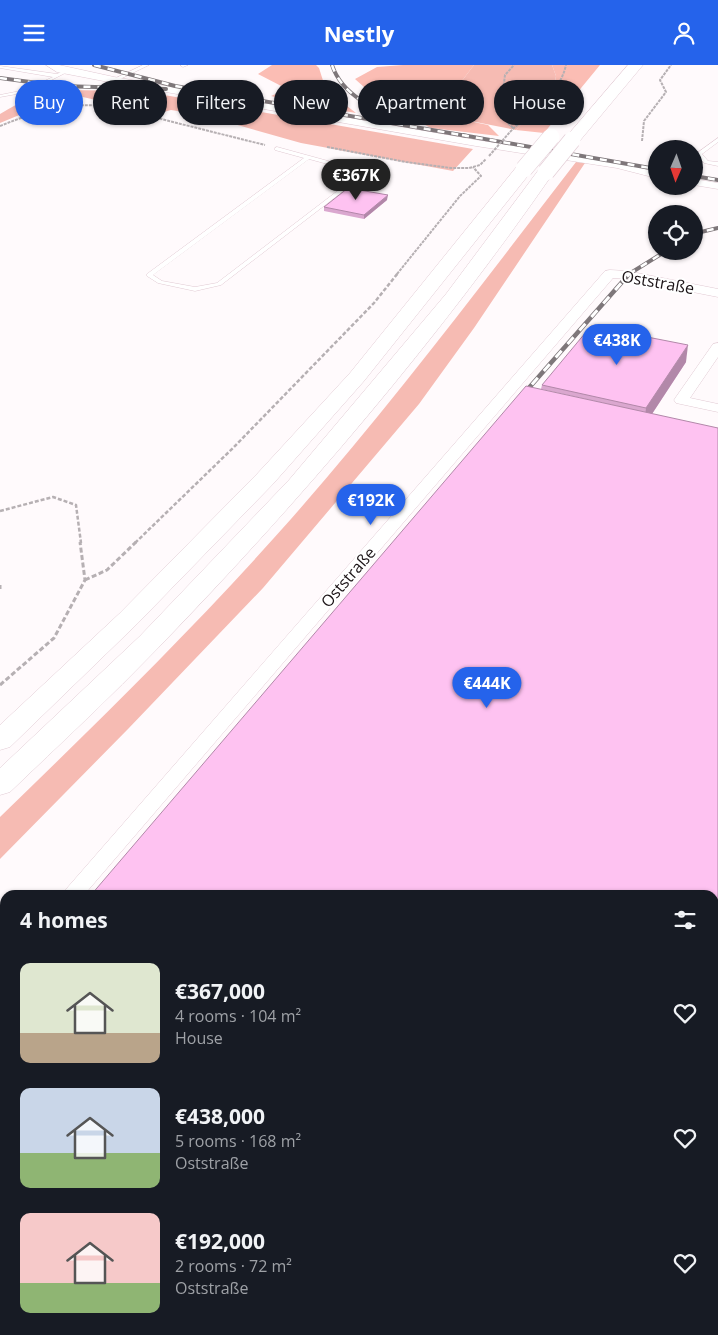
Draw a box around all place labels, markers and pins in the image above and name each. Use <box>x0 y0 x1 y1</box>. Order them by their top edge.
pin: €367K <box>321 159 391 201</box>
pin: €438K <box>582 323 652 366</box>
pin: €192K <box>336 483 406 526</box>
pin: €444K <box>452 667 522 709</box>

